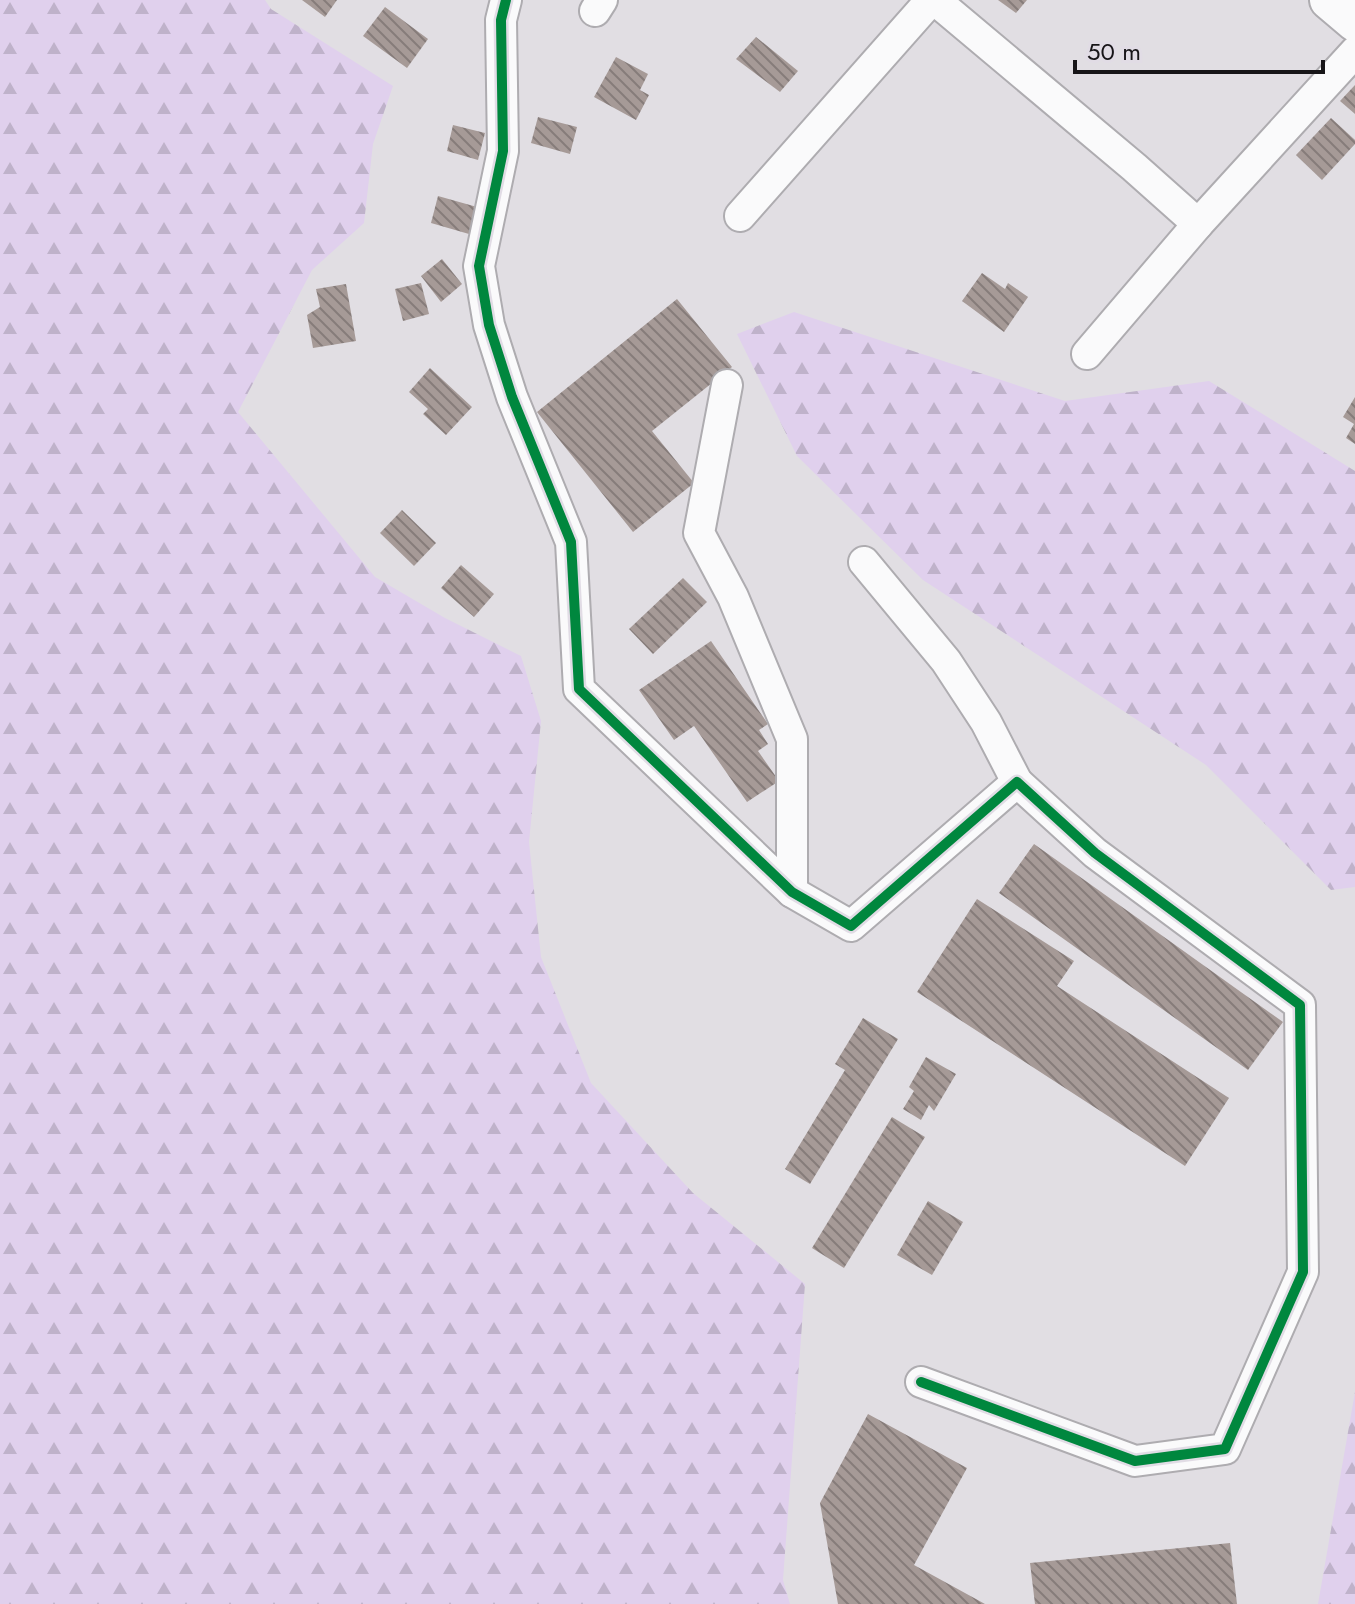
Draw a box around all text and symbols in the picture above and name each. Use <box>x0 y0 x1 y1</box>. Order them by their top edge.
scale bar <box>1075 24 1323 74</box>
text: 50 m <box>1087 34 1141 69</box>

